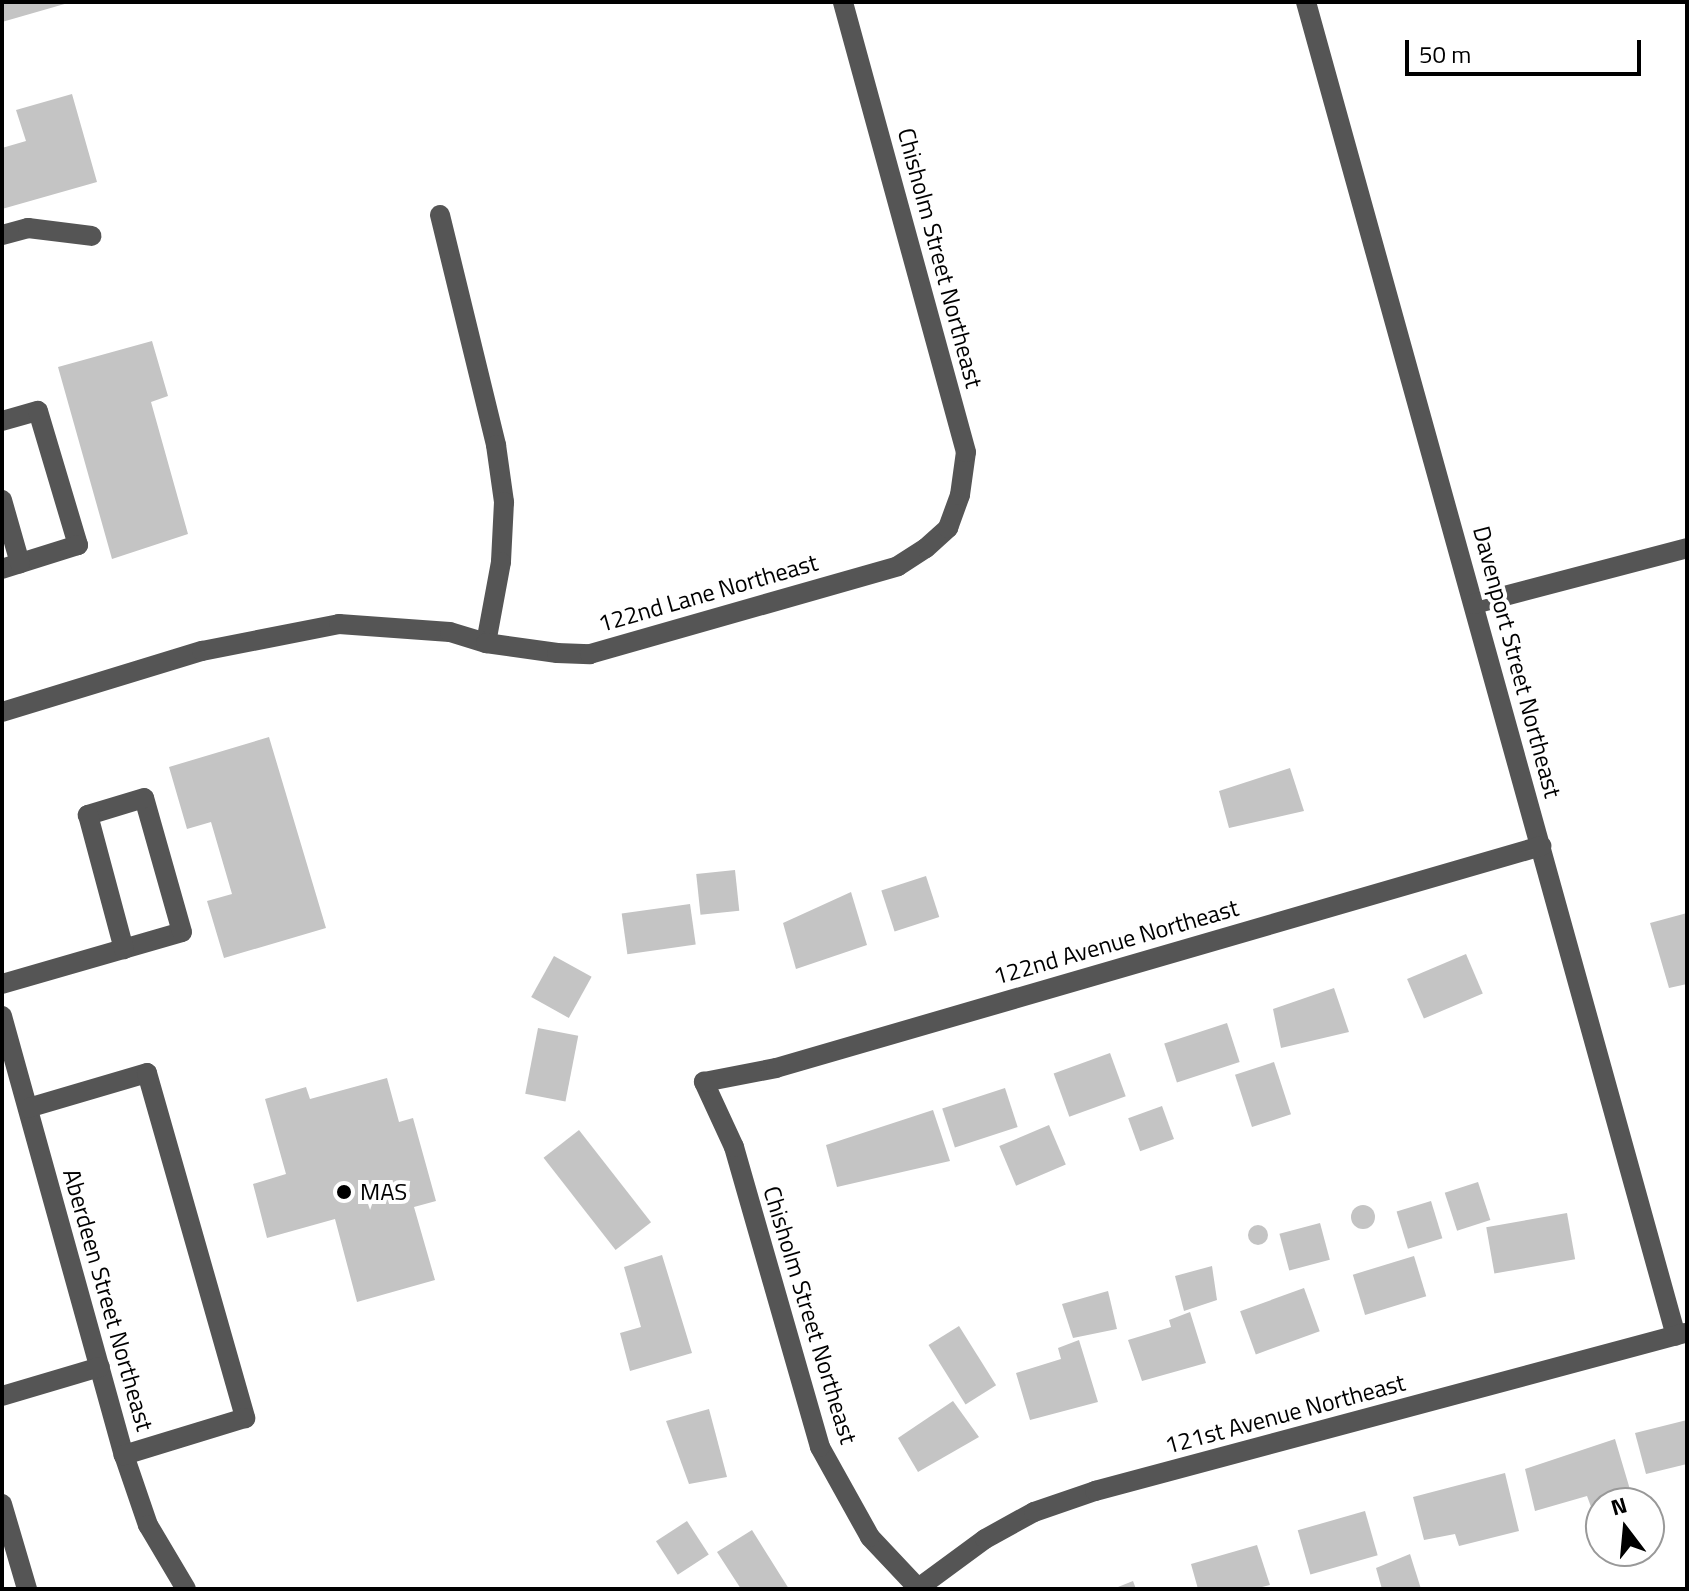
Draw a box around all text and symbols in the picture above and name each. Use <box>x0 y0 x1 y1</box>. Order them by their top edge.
scale bar <box>1409 24 1645 74</box>
text: 50 m <box>1419 36 1471 72</box>
street label: Chisholm Street Northeast <box>891 125 989 391</box>
street label: Davenport Street Northeast <box>1467 523 1567 801</box>
street label: 122nd Lane Northeast <box>595 548 821 638</box>
street label: 122nd Avenue Northeast <box>990 893 1242 991</box>
street label: Aberdeen Street Northeast <box>57 1166 159 1434</box>
place label: MAS <box>360 1178 407 1206</box>
marker: MAS <box>335 1183 353 1201</box>
street label: Chisholm Street Northeast <box>757 1183 863 1447</box>
street label: 121st Avenue Northeast <box>1162 1368 1408 1460</box>
north arrow <box>1585 1487 1665 1567</box>
text: N <box>1607 1487 1631 1524</box>

